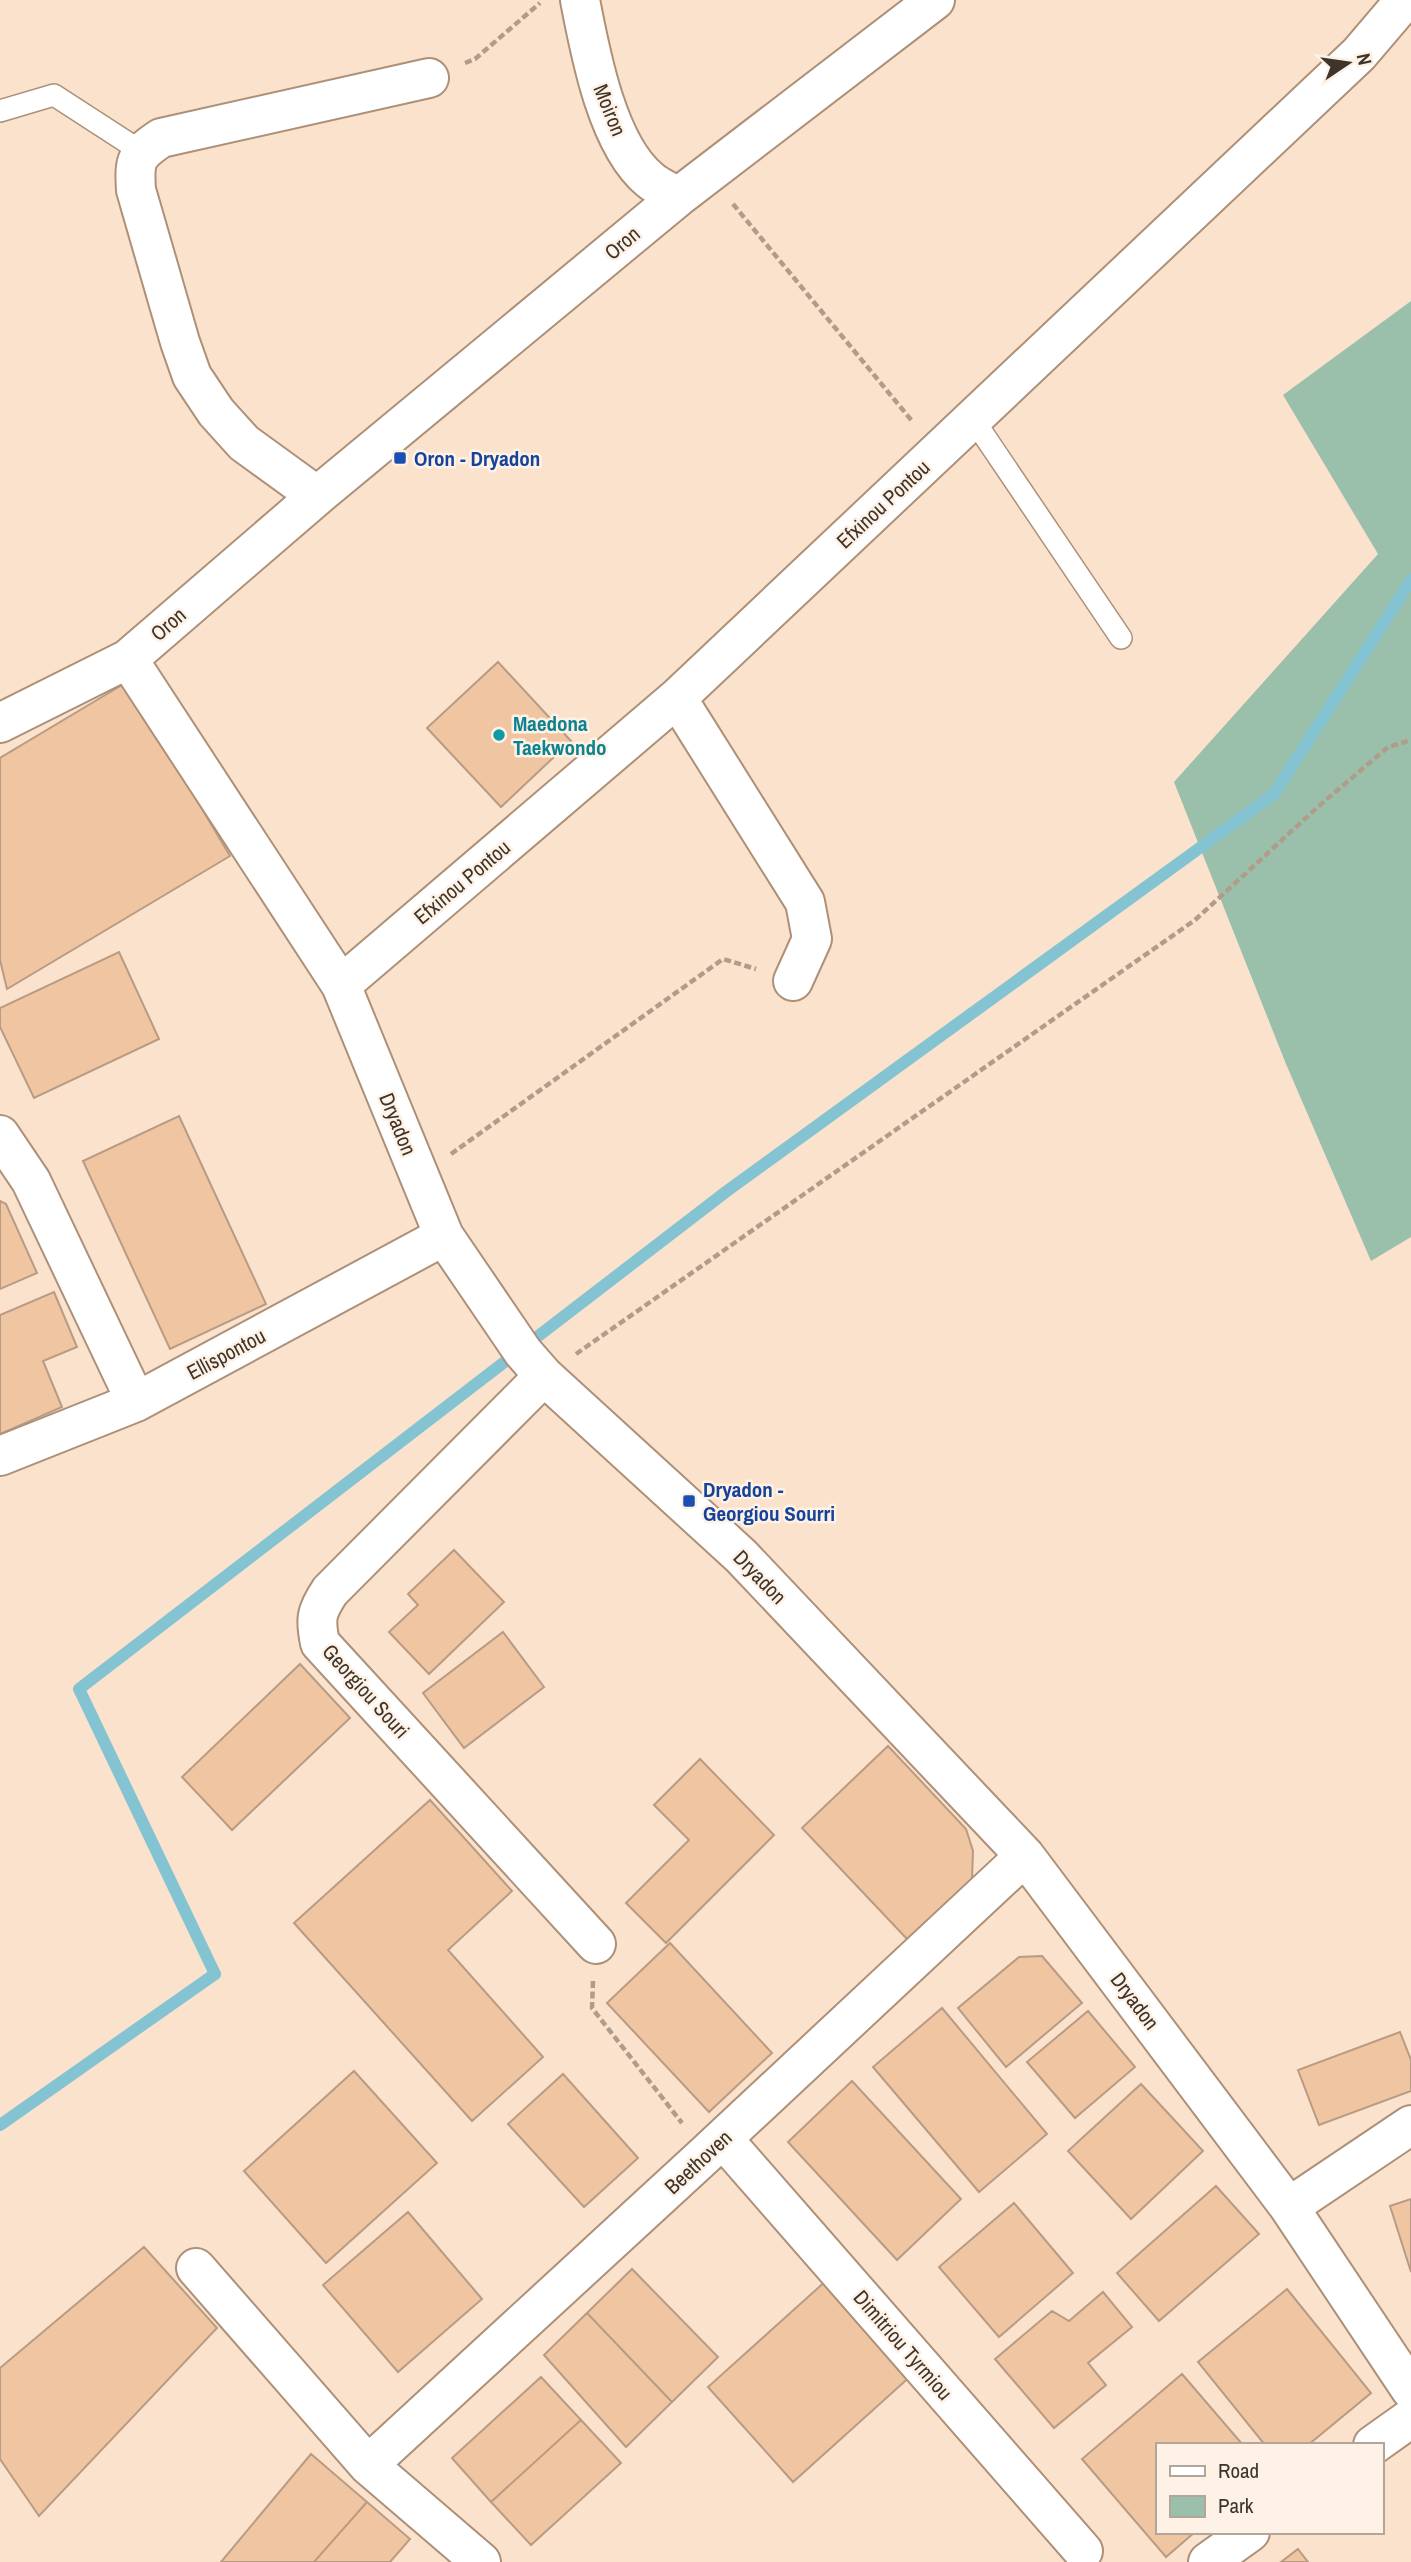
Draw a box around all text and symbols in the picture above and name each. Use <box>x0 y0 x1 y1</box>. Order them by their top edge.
north arrow <box>1313 28 1383 98</box>
text: N <box>1351 51 1378 68</box>
street label: Moiron <box>587 80 633 140</box>
street label: Oron <box>598 220 646 266</box>
place label: Oron - Dryadon <box>414 444 540 473</box>
marker: Oron - Dryadon <box>392 450 408 466</box>
street label: Efxinou Pontou <box>830 453 936 555</box>
street label: Oron <box>144 600 192 648</box>
place label: Maedona Taekwondo <box>513 709 606 762</box>
marker: Maedona Taekwondo <box>491 727 507 743</box>
street label: Efxinou Pontou <box>408 833 516 931</box>
street label: Dryadon <box>372 1088 424 1160</box>
street label: Ellispontou <box>182 1321 270 1387</box>
place label: Dryadon - Georgiou Sourri <box>703 1475 835 1528</box>
marker: Dryadon - Georgiou Sourri <box>681 1493 697 1509</box>
street label: Dryadon <box>727 1544 793 1610</box>
street label: Georgiou Souri <box>316 1638 416 1744</box>
street label: Dryadon <box>1104 1966 1166 2036</box>
street label: Beethoven <box>658 2123 738 2201</box>
street label: Dimitriou Tyrmiou <box>847 2284 959 2406</box>
legend <box>1156 2443 1383 2534</box>
text: Road <box>1218 2456 1259 2485</box>
text: Park <box>1218 2491 1254 2520</box>

